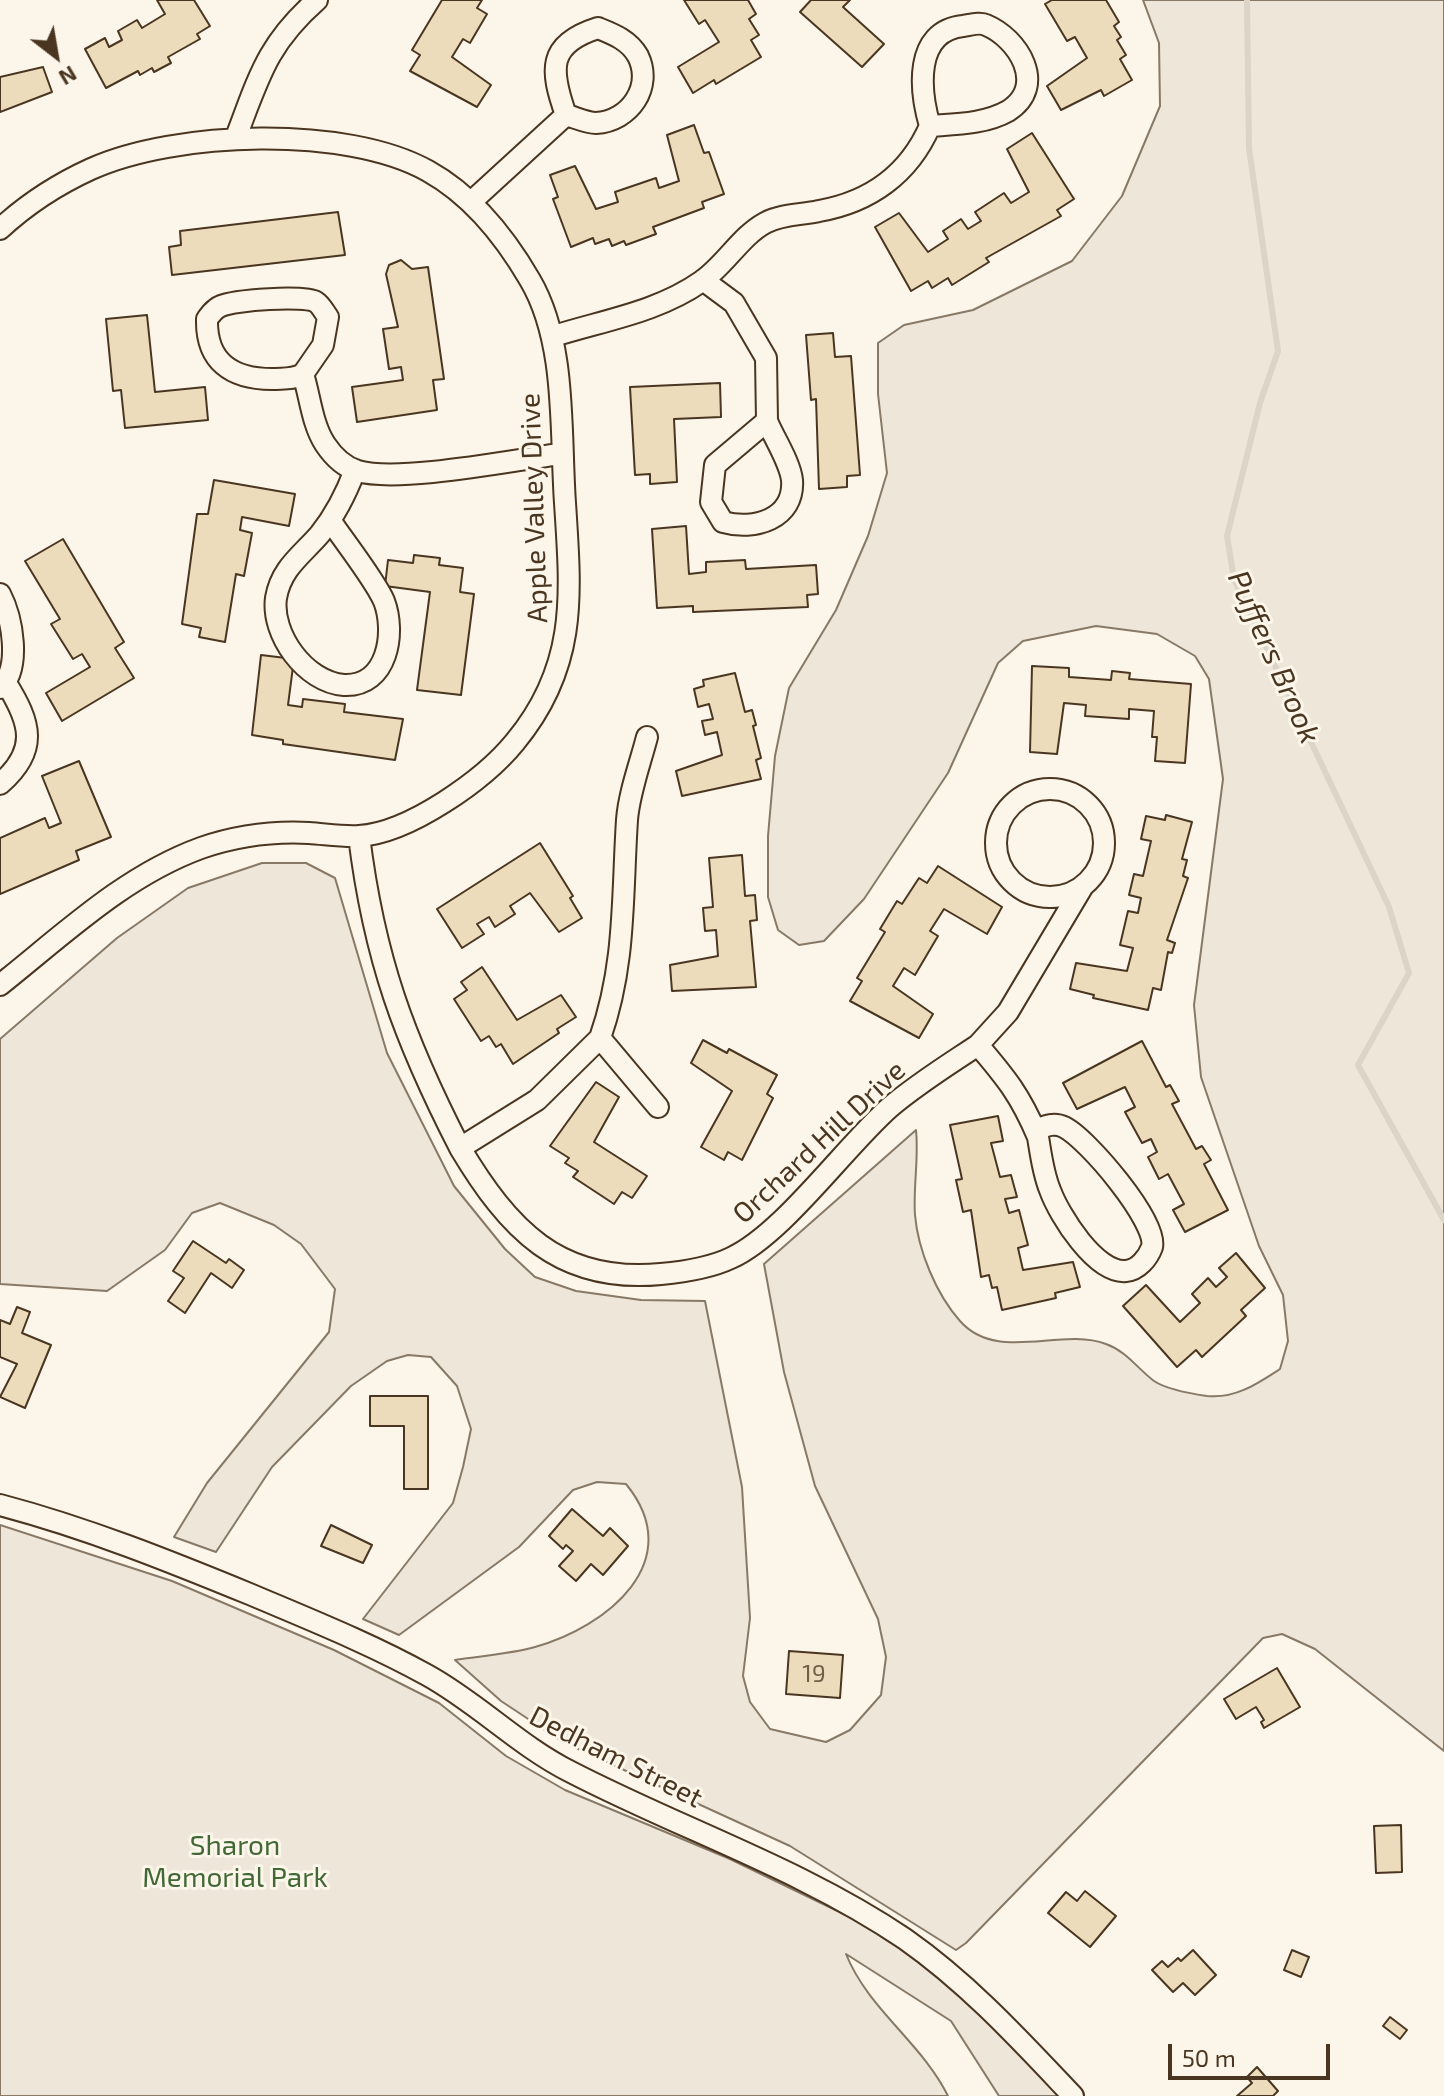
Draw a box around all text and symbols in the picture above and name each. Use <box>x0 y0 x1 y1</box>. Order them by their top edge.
north arrow <box>16 16 96 96</box>
text: N <box>55 61 82 92</box>
street label: Apple Valley Drive <box>513 392 555 624</box>
water label: Puffers Brook <box>1220 565 1328 749</box>
street label: Orchard Hill Drive <box>726 1054 912 1230</box>
house number: 19 <box>802 1660 826 1688</box>
street label: Dedham Street <box>524 1699 708 1815</box>
park label: Sharon Memorial Park <box>142 1829 328 1895</box>
scale bar <box>1172 2028 1334 2078</box>
text: 50 m <box>1182 2043 1236 2072</box>

